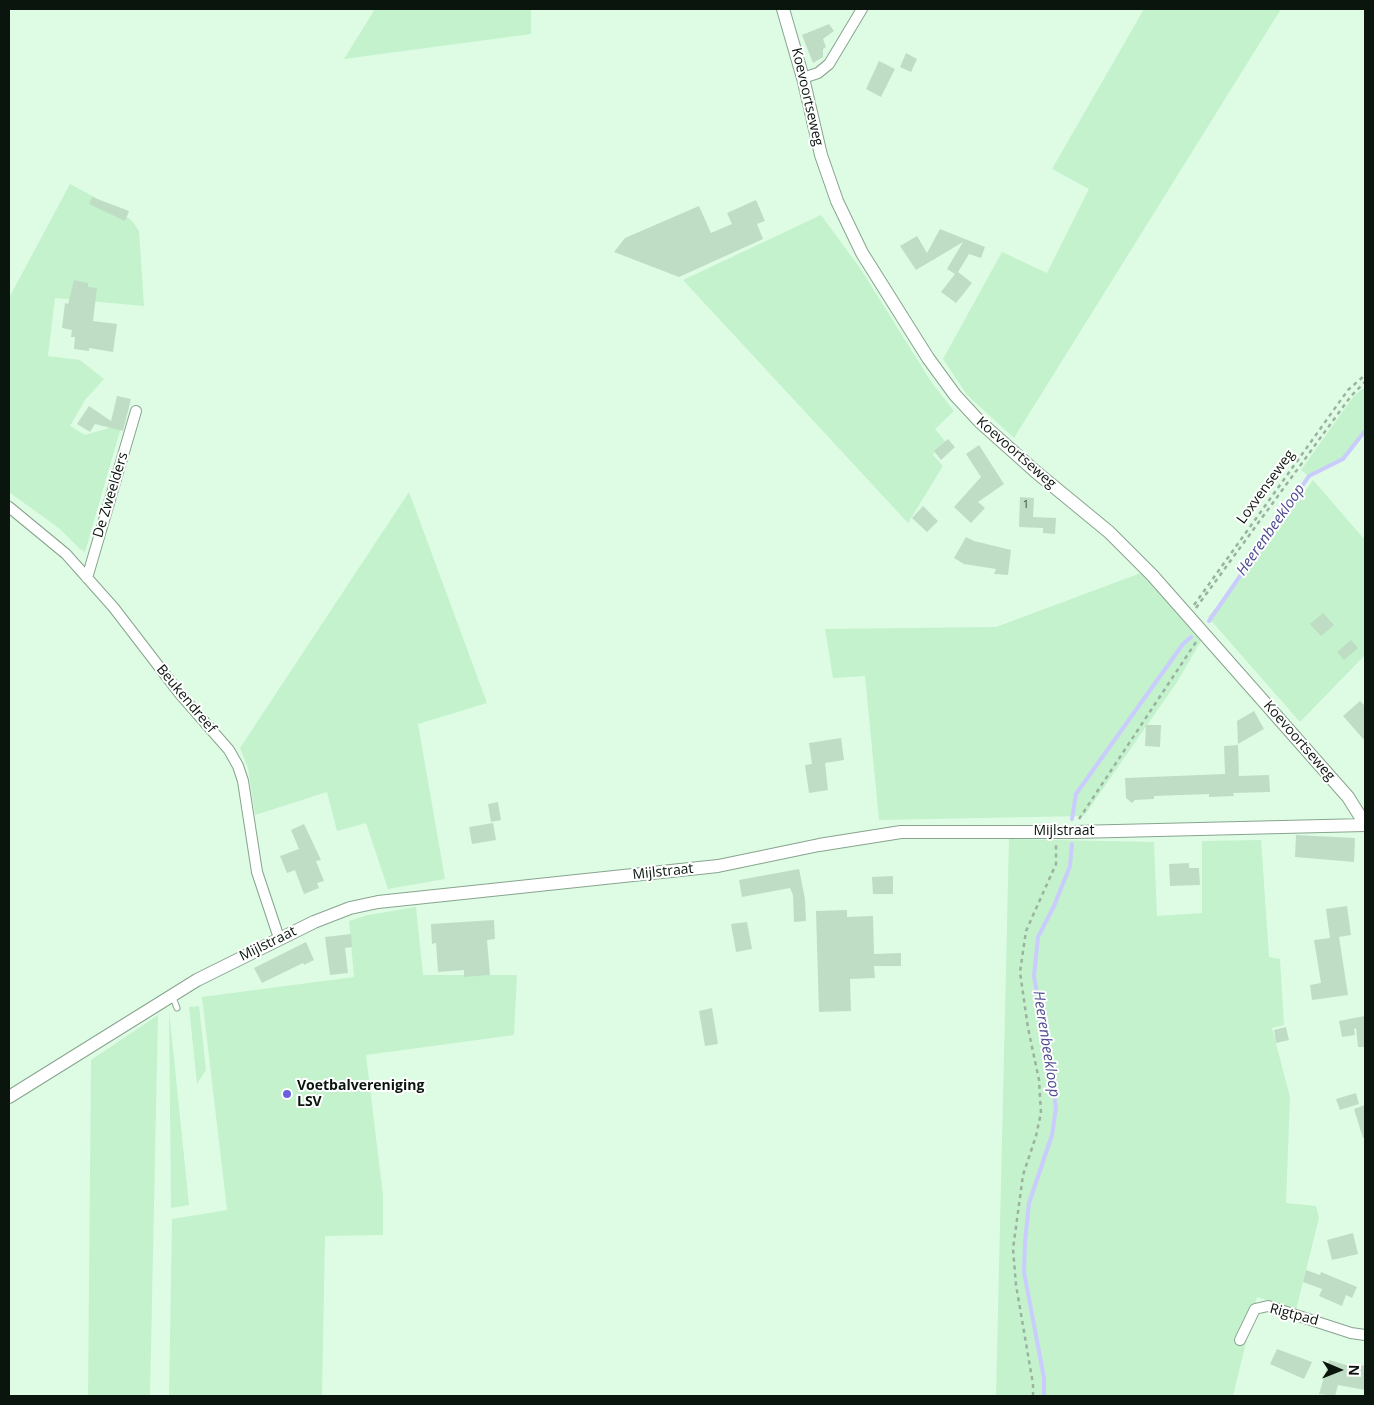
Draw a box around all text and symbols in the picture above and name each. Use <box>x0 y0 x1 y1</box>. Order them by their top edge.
street label: Koevoortseweg <box>788 46 826 148</box>
street label: Koevoortseweg <box>973 414 1059 492</box>
street label: Loxvenseweg <box>1234 447 1298 527</box>
street label: De Zweelders <box>90 450 132 540</box>
water label: Heerenbeekloop <box>1233 481 1309 579</box>
house number: 1 <box>1023 498 1029 512</box>
street label: Beukendreef <box>153 661 219 737</box>
street label: Koevoortseweg <box>1260 698 1338 784</box>
street label: Mijlstraat <box>1033 823 1095 839</box>
street label: Mijlstraat <box>632 860 694 884</box>
street label: Mijlstraat <box>237 923 299 965</box>
water label: Heerenbeekloop <box>1029 990 1063 1098</box>
place label: Voetbalvereniging LSV <box>297 1078 424 1110</box>
marker: Voetbalvereniging LSV <box>281 1088 293 1100</box>
street label: Rigtpad <box>1268 1300 1320 1330</box>
north arrow <box>1314 1345 1364 1395</box>
text: N <box>1345 1364 1364 1376</box>

